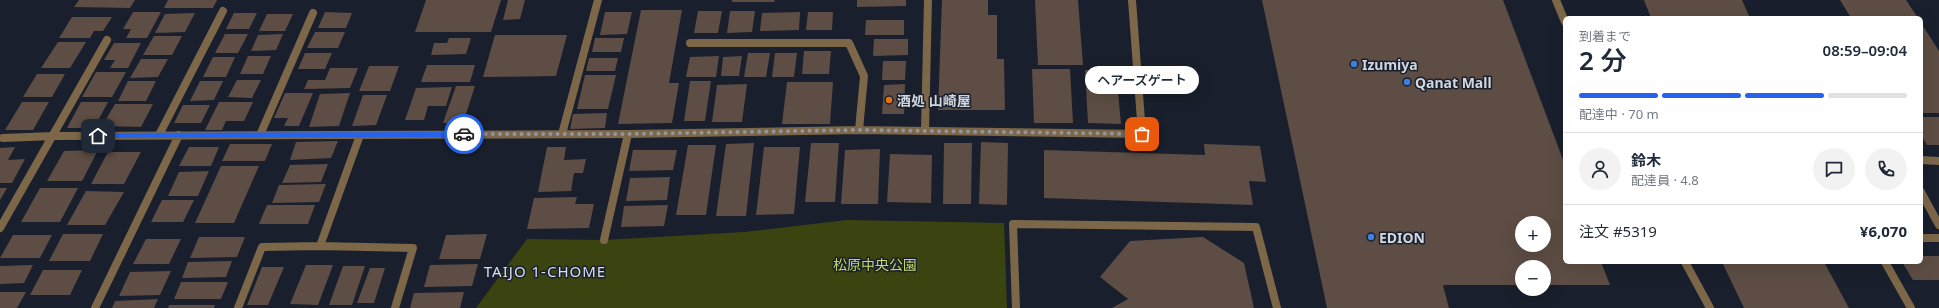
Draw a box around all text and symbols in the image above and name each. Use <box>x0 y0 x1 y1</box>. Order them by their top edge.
text: 到着まで <box>1579 27 1631 45</box>
text: 08:59–09:04 <box>1823 40 1907 60</box>
text: 2 分 <box>1579 42 1627 78</box>
place label: Izumiya <box>1362 55 1418 74</box>
marker: Izumiya <box>1349 59 1359 69</box>
callout: ヘアーズゲート <box>1085 66 1199 94</box>
text: ヘアーズゲート <box>1097 71 1187 89</box>
place label: Qanat Mall <box>1415 73 1492 92</box>
marker: Qanat Mall <box>1402 77 1412 87</box>
place label: 酒処 山崎屋 <box>897 91 971 110</box>
marker: 酒処 山崎屋 <box>884 95 894 105</box>
text: 配達中 · 70 m <box>1579 105 1659 123</box>
courier <box>444 114 484 154</box>
pin <box>1125 117 1159 151</box>
pin <box>81 119 115 153</box>
icon: car <box>453 123 475 145</box>
icon: bag <box>1131 123 1153 145</box>
icon: home <box>87 125 109 147</box>
button: person <box>1579 148 1621 190</box>
button: chat <box>1813 148 1855 190</box>
button: phone <box>1865 148 1907 190</box>
text: 鈴木 <box>1631 150 1661 170</box>
text: 配達員 · 4.8 <box>1631 171 1699 189</box>
map controls <box>1515 216 1551 296</box>
button: + <box>1515 216 1551 252</box>
text: 注文 #5319 <box>1579 221 1657 241</box>
text: ¥6,070 <box>1860 221 1907 241</box>
place label: EDION <box>1379 228 1425 247</box>
marker: EDION <box>1366 232 1376 242</box>
park label: 松原中央公園 <box>833 255 917 274</box>
button: − <box>1515 260 1551 296</box>
district label: TAIJO 1-CHOME <box>484 261 606 281</box>

